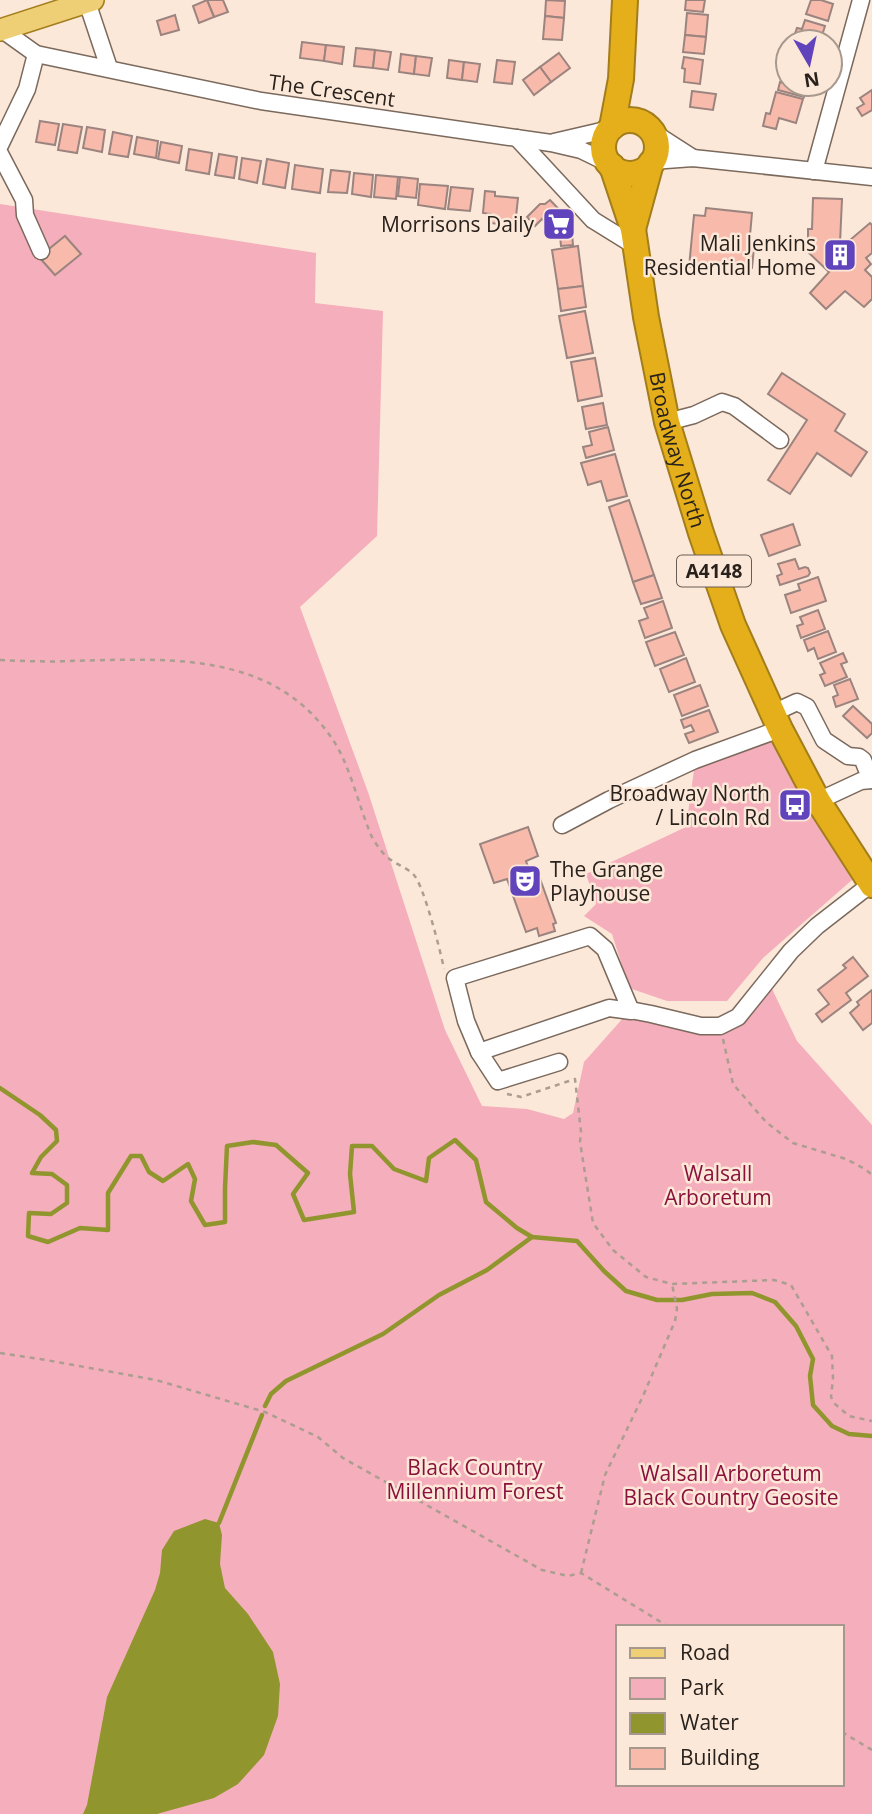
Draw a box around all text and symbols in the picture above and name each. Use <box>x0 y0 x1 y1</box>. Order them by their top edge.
north arrow <box>774 28 844 98</box>
text: N <box>802 66 821 94</box>
street label: The Crescent <box>267 67 397 113</box>
supermarket icon: Morrisons Daily <box>540 205 578 243</box>
place label: Morrisons Daily <box>381 210 534 238</box>
place label: Mali Jenkins Residential Home <box>644 229 816 281</box>
building icon: Mali Jenkins Residential Home <box>821 236 859 274</box>
street label: Broadway North <box>643 369 713 531</box>
road number: A4148 <box>677 556 751 586</box>
place label: Broadway North / Lincoln Rd <box>609 779 770 831</box>
bus stop icon: Broadway North / Lincoln Rd <box>776 786 814 824</box>
place label: The Grange Playhouse <box>550 855 663 907</box>
theatre icon: The Grange Playhouse <box>506 862 544 900</box>
park label: Walsall Arboretum <box>664 1159 772 1211</box>
park label: Black Country Millennium Forest <box>387 1453 563 1505</box>
park label: Walsall Arboretum Black Country Geosite <box>623 1459 839 1511</box>
legend <box>616 1625 844 1786</box>
text: Road <box>680 1638 730 1666</box>
text: Park <box>680 1673 724 1701</box>
text: Water <box>680 1708 739 1736</box>
text: Building <box>680 1743 759 1771</box>

